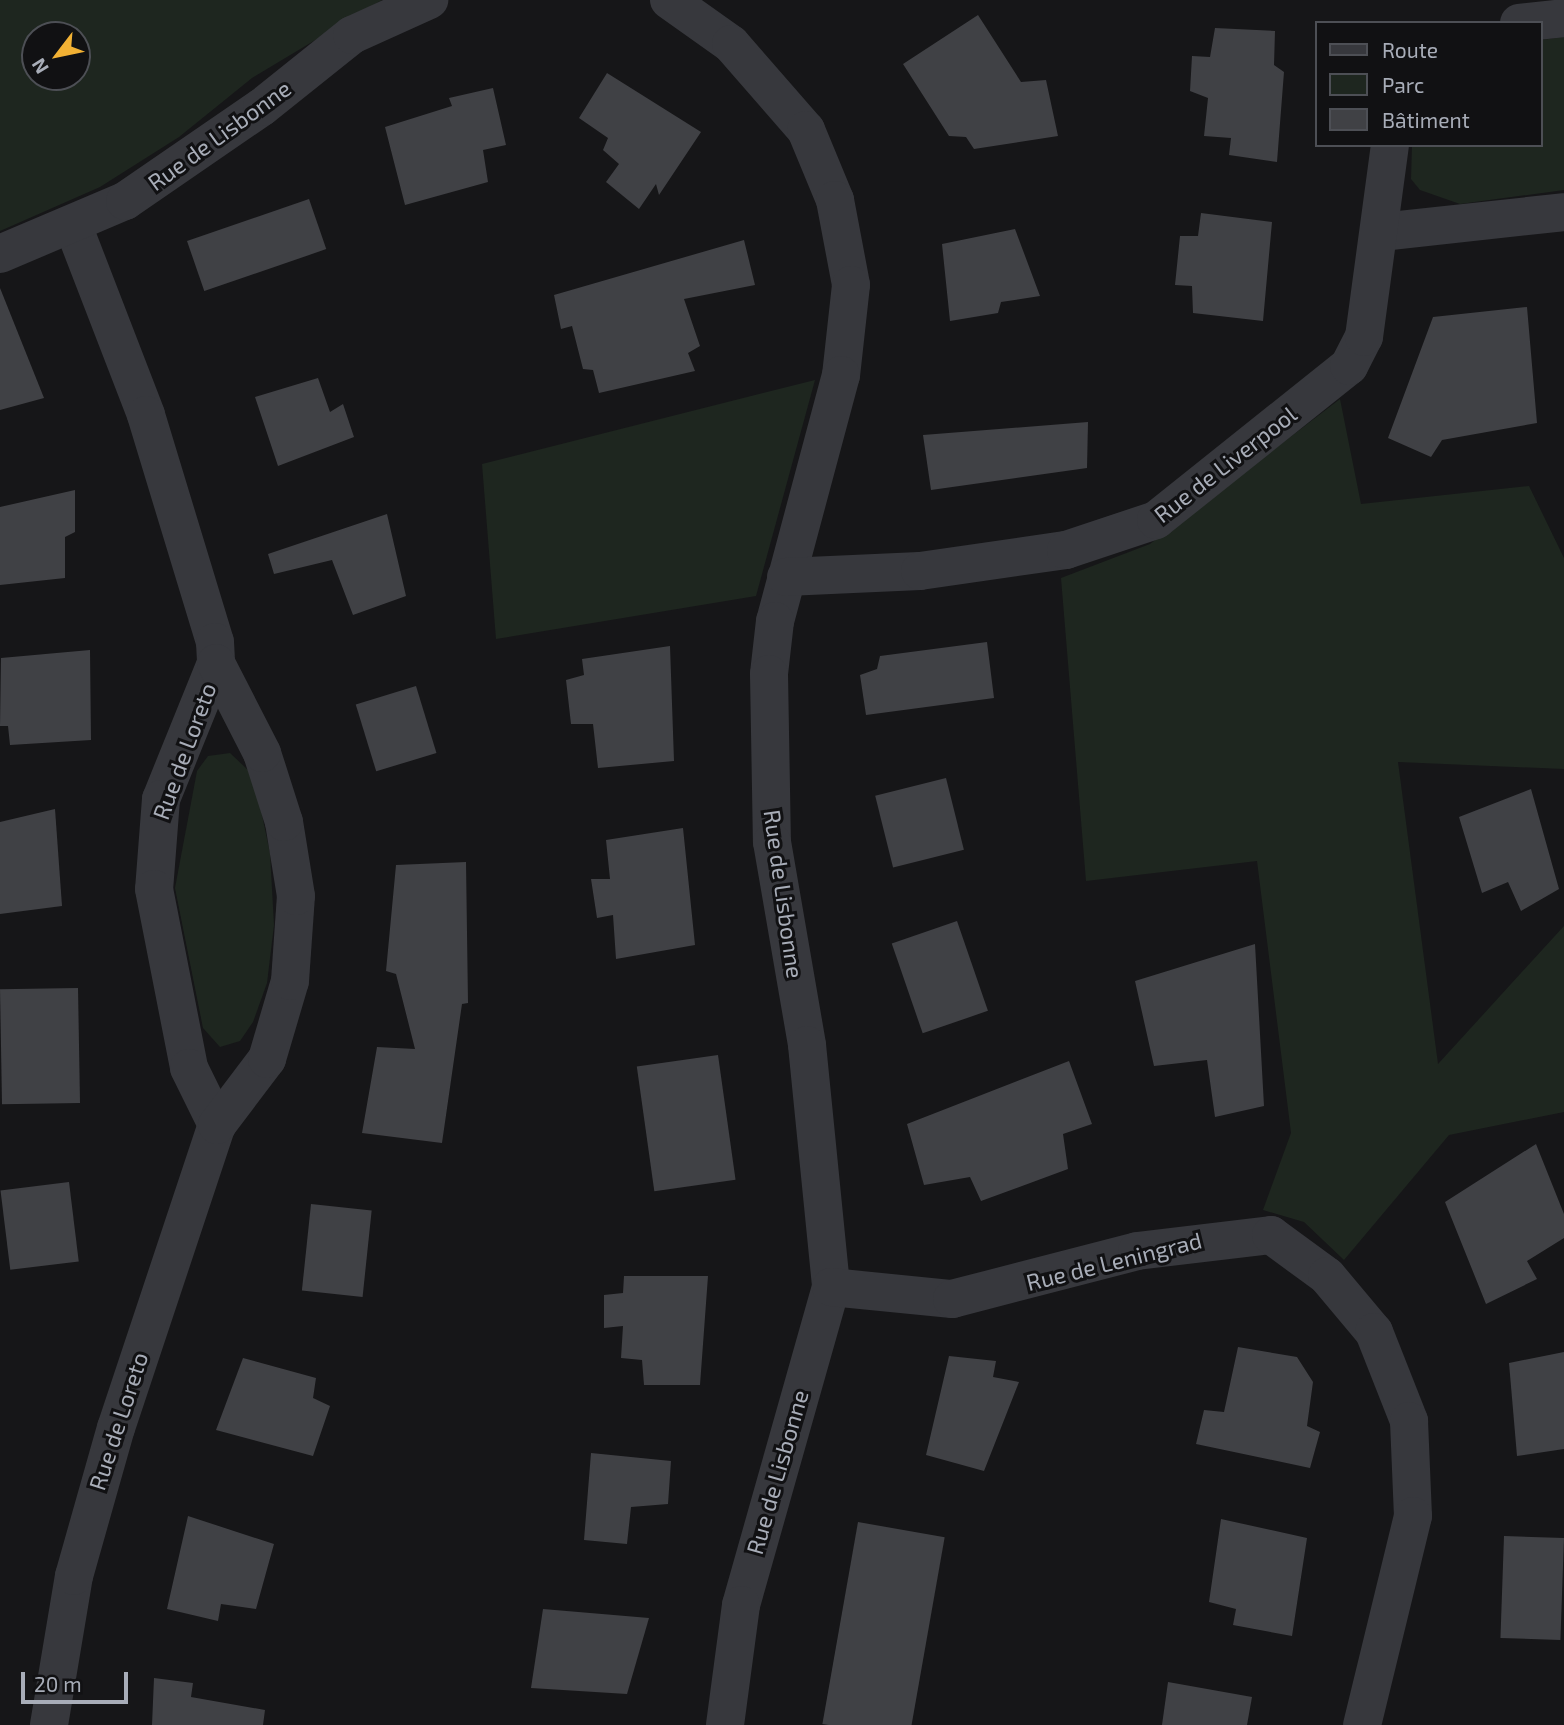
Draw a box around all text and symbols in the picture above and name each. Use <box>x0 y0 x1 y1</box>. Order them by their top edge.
north arrow <box>21 21 91 91</box>
legend <box>1316 21 1543 147</box>
text: Route <box>1382 37 1438 62</box>
text: N <box>26 54 53 78</box>
text: Parc <box>1382 72 1424 97</box>
street label: Rue de Lisbonne <box>142 74 296 196</box>
text: Bâtiment <box>1382 107 1470 132</box>
street label: Rue de Liverpool <box>1148 400 1302 528</box>
street label: Rue de Loreto <box>147 679 221 823</box>
street label: Rue de Lisbonne <box>759 808 809 980</box>
street label: Rue de Leningrad <box>1023 1226 1205 1296</box>
street label: Rue de Loreto <box>83 1349 153 1493</box>
street label: Rue de Lisbonne <box>740 1387 814 1557</box>
scale bar <box>24 1658 131 1702</box>
text: 20 m <box>34 1671 82 1696</box>

